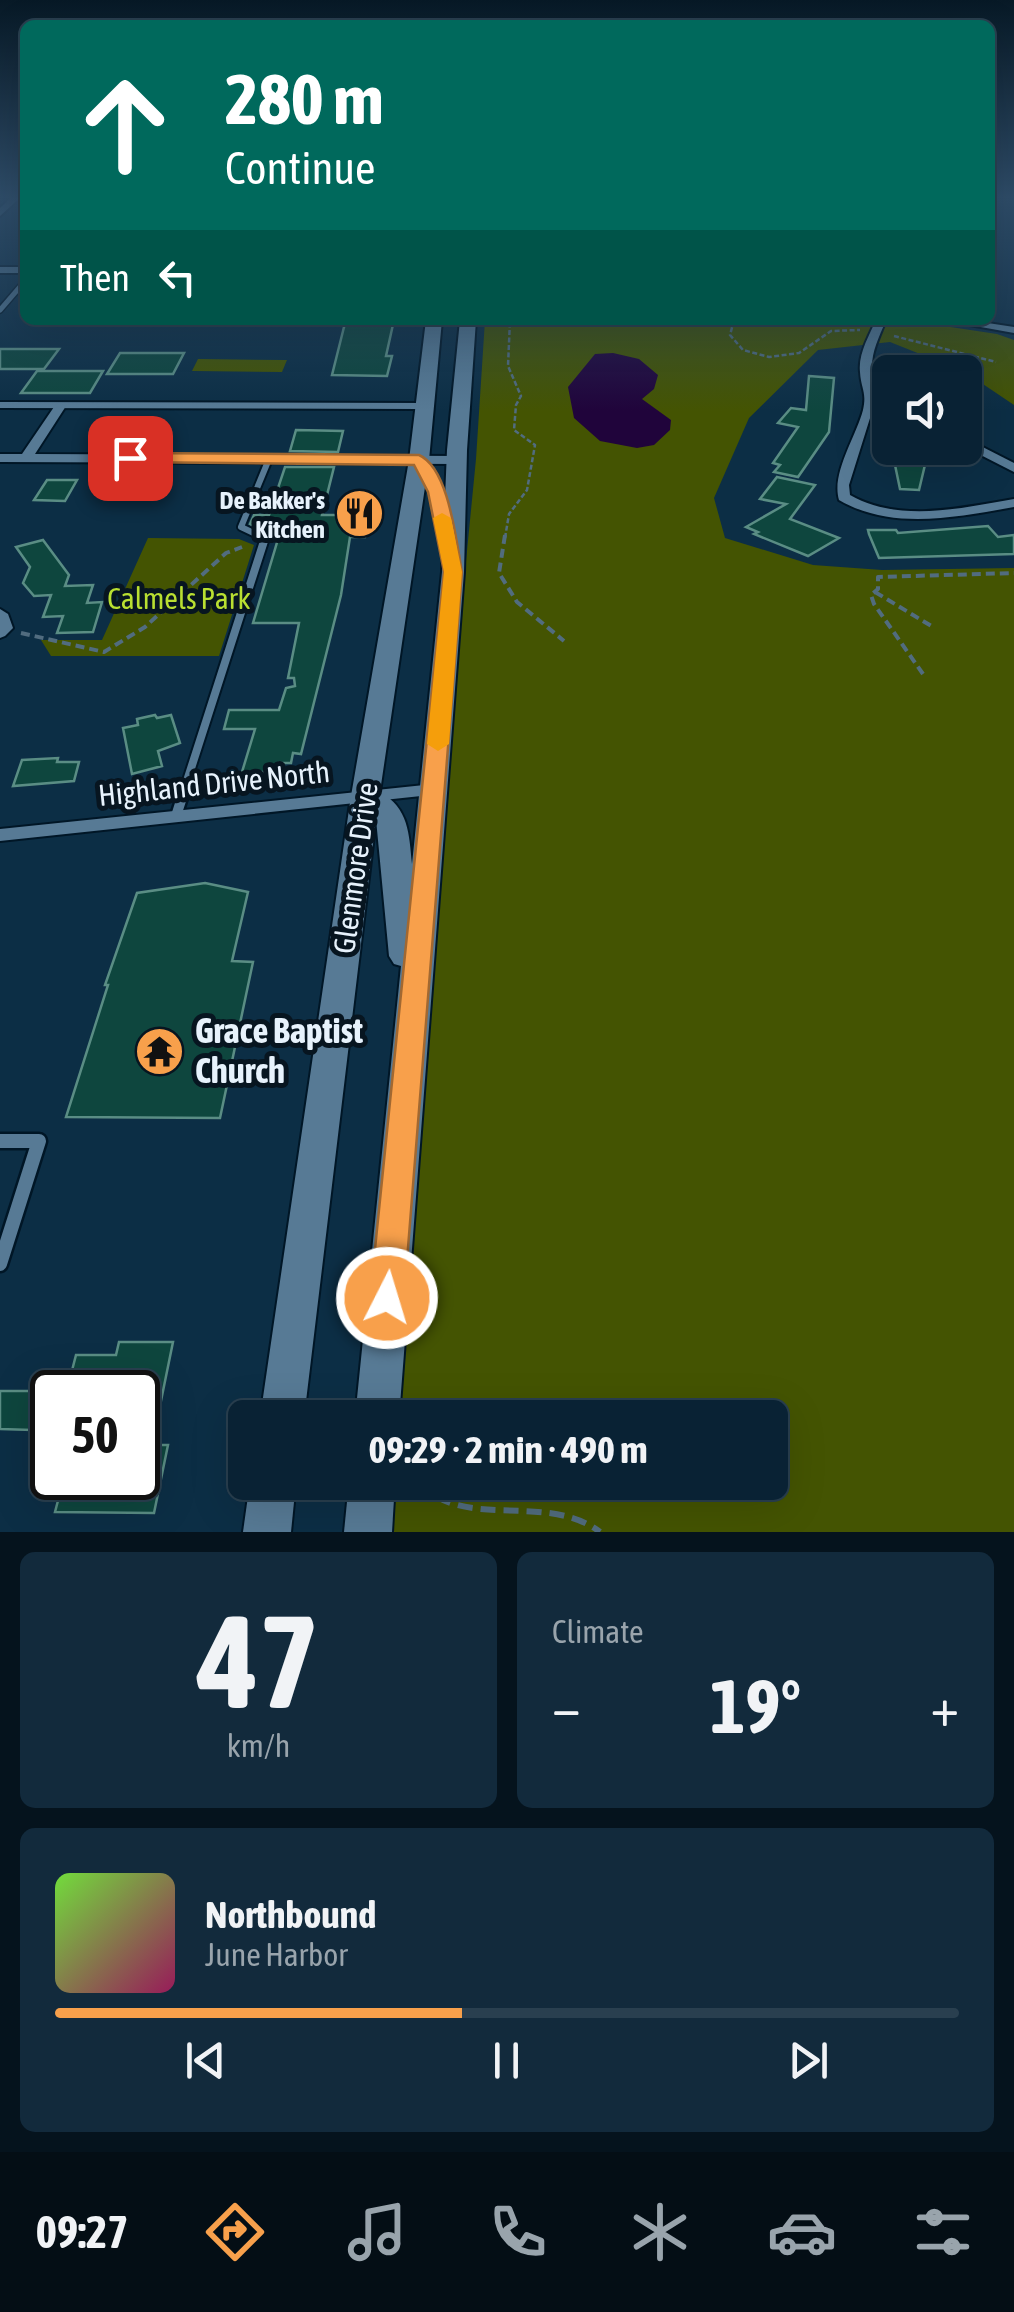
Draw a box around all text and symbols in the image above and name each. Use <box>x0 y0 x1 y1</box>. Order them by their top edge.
text: 280 m <box>225 59 384 139</box>
icon: ahead <box>60 60 190 190</box>
text: Continue <box>225 142 376 194</box>
icon: left <box>150 250 205 305</box>
text: Then <box>60 256 130 299</box>
map controls <box>872 355 982 465</box>
button: sound <box>872 355 982 465</box>
pin <box>88 416 173 501</box>
icon: arrive <box>103 431 158 486</box>
place label: De Bakker's Kitchen <box>220 486 325 543</box>
restaurant icon: De Bakker's Kitchen <box>334 488 386 540</box>
park label: Calmels Park <box>107 581 251 615</box>
street label: Highland Drive North <box>97 754 331 812</box>
street label: Glenmore Drive <box>326 780 384 956</box>
place label: Grace Baptist Church <box>195 1010 363 1090</box>
temple icon: Grace Baptist Church <box>134 1025 186 1077</box>
position arrow <box>335 1246 439 1350</box>
speed limit sign: 50 <box>30 1370 160 1500</box>
text: 09:29 · 2 min · 490 m <box>368 1428 648 1471</box>
text: 47 <box>197 1587 320 1736</box>
text: Climate <box>552 1613 644 1650</box>
text: 19° <box>710 1663 801 1749</box>
text: − <box>552 1675 581 1738</box>
text: + <box>930 1675 959 1738</box>
text: km/h <box>227 1727 290 1764</box>
text: Northbound <box>205 1893 376 1936</box>
text: June Harbor <box>205 1936 348 1973</box>
icon: previous <box>178 2033 233 2088</box>
icon: pause <box>479 2033 534 2088</box>
icon: next <box>781 2033 836 2088</box>
icon: directions <box>200 2197 270 2267</box>
icon: music <box>342 2197 412 2267</box>
icon: phone <box>483 2197 553 2267</box>
icon: climate <box>625 2197 695 2267</box>
icon: car <box>767 2197 837 2267</box>
icon: filters <box>908 2197 978 2267</box>
text: 09:27 <box>36 2206 128 2258</box>

